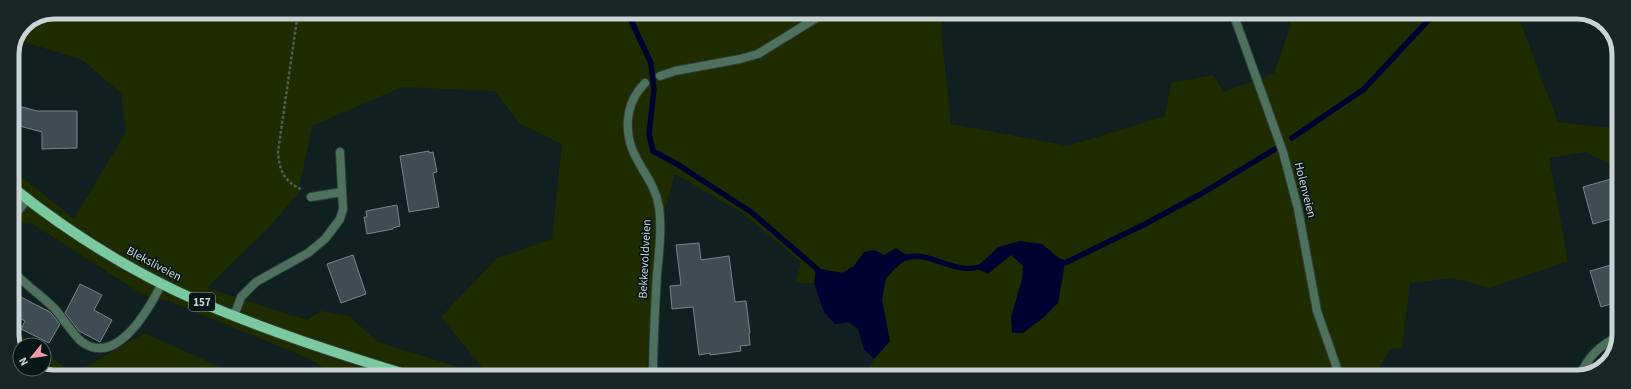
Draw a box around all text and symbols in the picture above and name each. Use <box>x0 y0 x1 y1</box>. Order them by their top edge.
street label: Holenveien <box>1290 160 1320 220</box>
street label: Bekkevoldveien <box>634 219 656 299</box>
street label: Bleksliveien <box>124 242 184 286</box>
road number: 157 <box>189 293 215 311</box>
north arrow <box>12 337 52 377</box>
text: N <box>15 355 32 368</box>

